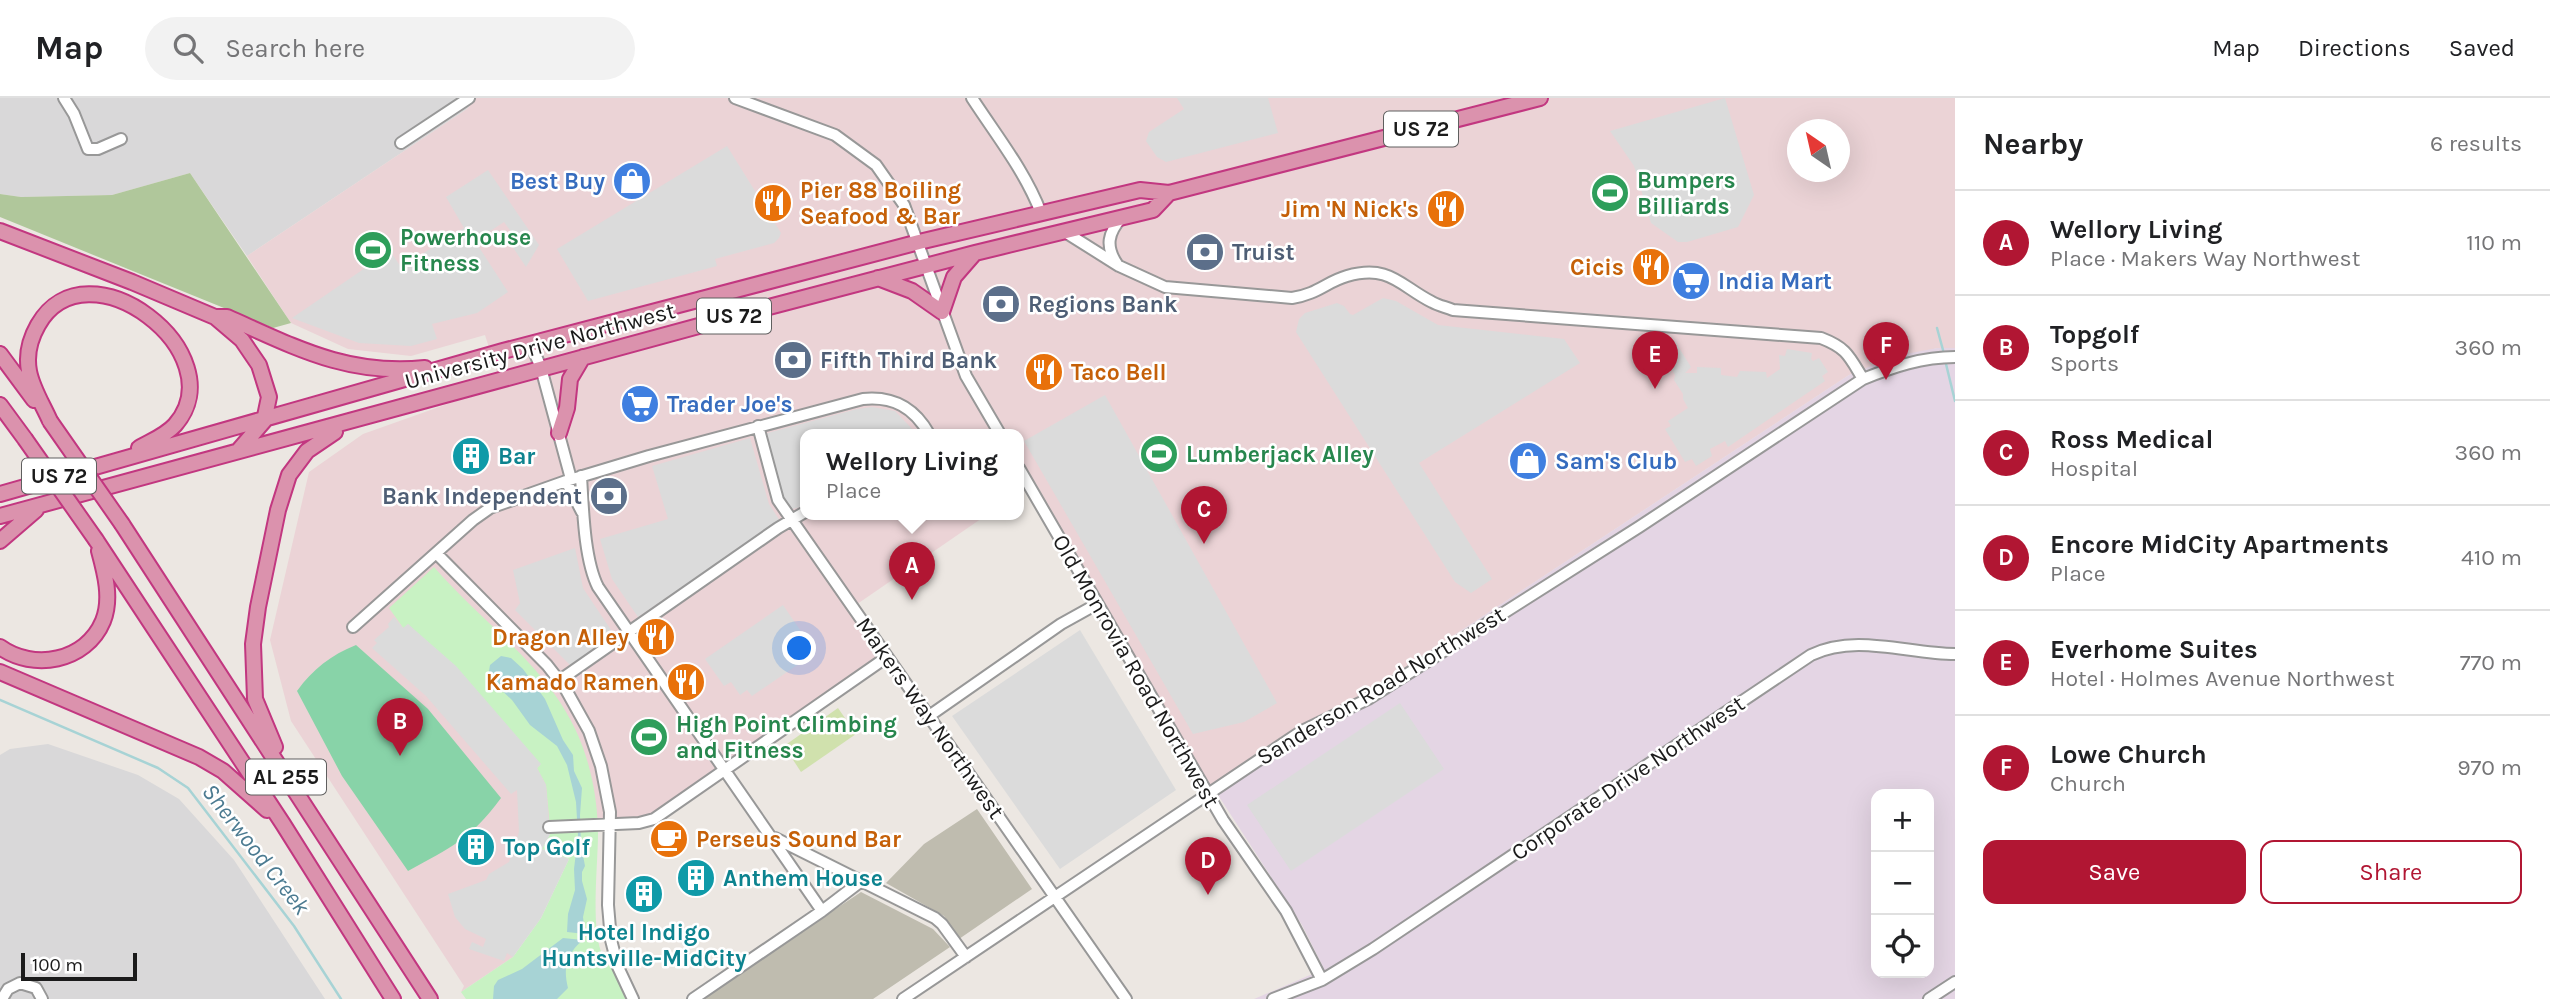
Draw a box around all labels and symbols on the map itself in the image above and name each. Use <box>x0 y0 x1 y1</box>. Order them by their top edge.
road number: US 72 <box>1384 112 1458 146</box>
north arrow <box>1787 119 1850 182</box>
shop icon: Best Buy <box>611 160 653 202</box>
place label: Bumpers Billiards <box>1637 167 1736 220</box>
place label: Best Buy <box>510 168 605 195</box>
sports icon: Bumpers Billiards <box>1589 172 1631 214</box>
place label: Pier 88 Boiling Seafood & Bar <box>800 177 961 230</box>
restaurant icon: Pier 88 Boiling Seafood & Bar <box>752 182 794 224</box>
restaurant icon: Jim 'N Nick's <box>1425 188 1467 230</box>
place label: Jim 'N Nick's <box>1281 196 1419 223</box>
place label: Powerhouse Fitness <box>400 224 531 277</box>
sports icon: Powerhouse Fitness <box>352 229 394 271</box>
bank icon: Truist <box>1184 231 1226 273</box>
place label: Truist <box>1232 239 1294 266</box>
restaurant icon: Cicis <box>1630 246 1672 288</box>
place label: Cicis <box>1570 254 1624 281</box>
supermarket icon: India Mart <box>1670 260 1712 302</box>
place label: India Mart <box>1718 268 1832 295</box>
bank icon: Regions Bank <box>980 283 1022 325</box>
place label: Regions Bank <box>1028 291 1178 318</box>
street label: University Drive Northwest <box>402 297 678 395</box>
road number: US 72 <box>697 298 771 333</box>
pin: F <box>1863 322 1909 380</box>
pin: E <box>1632 331 1678 389</box>
bank icon: Fifth Third Bank <box>772 339 814 381</box>
place label: Fifth Third Bank <box>820 347 998 374</box>
restaurant icon: Taco Bell <box>1023 351 1065 393</box>
place label: Taco Bell <box>1071 359 1167 386</box>
supermarket icon: Trader Joe's <box>619 383 661 425</box>
place label: Trader Joe's <box>667 391 793 418</box>
sports icon: Lumberjack Alley <box>1138 433 1180 475</box>
building icon: Bar <box>450 435 492 477</box>
shop icon: Sam's Club <box>1507 440 1549 482</box>
place label: Lumberjack Alley <box>1186 441 1374 468</box>
place label: Bar <box>498 443 535 470</box>
place label: Sam's Club <box>1555 448 1677 475</box>
road number: US 72 <box>22 458 96 494</box>
bank icon: Bank Independent <box>588 475 630 517</box>
place label: Bank Independent <box>382 483 582 510</box>
pin: C <box>1181 486 1227 544</box>
street label: Old Monrovia Road Northwest <box>1047 530 1225 812</box>
pin: A <box>889 542 935 600</box>
street label: Sanderson Road Northwest <box>1252 601 1510 771</box>
street label: Makers Way Northwest <box>850 612 1010 824</box>
restaurant icon: Dragon Alley <box>635 616 677 658</box>
place label: Dragon Alley <box>492 624 629 651</box>
your location <box>782 631 816 665</box>
restaurant icon: Kamado Ramen <box>665 661 707 703</box>
place label: Kamado Ramen <box>486 669 659 696</box>
street label: Corporate Drive Northwest <box>1506 690 1750 866</box>
pin: B <box>377 698 423 756</box>
place label: High Point Climbing and Fitness <box>676 711 897 764</box>
sports icon: High Point Climbing and Fitness <box>628 716 670 758</box>
road number: AL 255 <box>246 760 326 794</box>
water label: Sherwood Creek <box>196 778 316 921</box>
cafe icon: Perseus Sound Bar <box>648 818 690 860</box>
building icon: Top Golf <box>455 826 497 868</box>
place label: Perseus Sound Bar <box>696 826 901 853</box>
place label: Top Golf <box>503 834 591 861</box>
pin: D <box>1185 837 1231 895</box>
building icon: Anthem House <box>675 857 717 899</box>
place label: Anthem House <box>723 865 883 892</box>
building icon: Hotel Indigo Huntsville-MidCity <box>623 873 665 915</box>
place label: Hotel Indigo Huntsville-MidCity <box>542 919 747 972</box>
scale bar <box>21 950 136 982</box>

